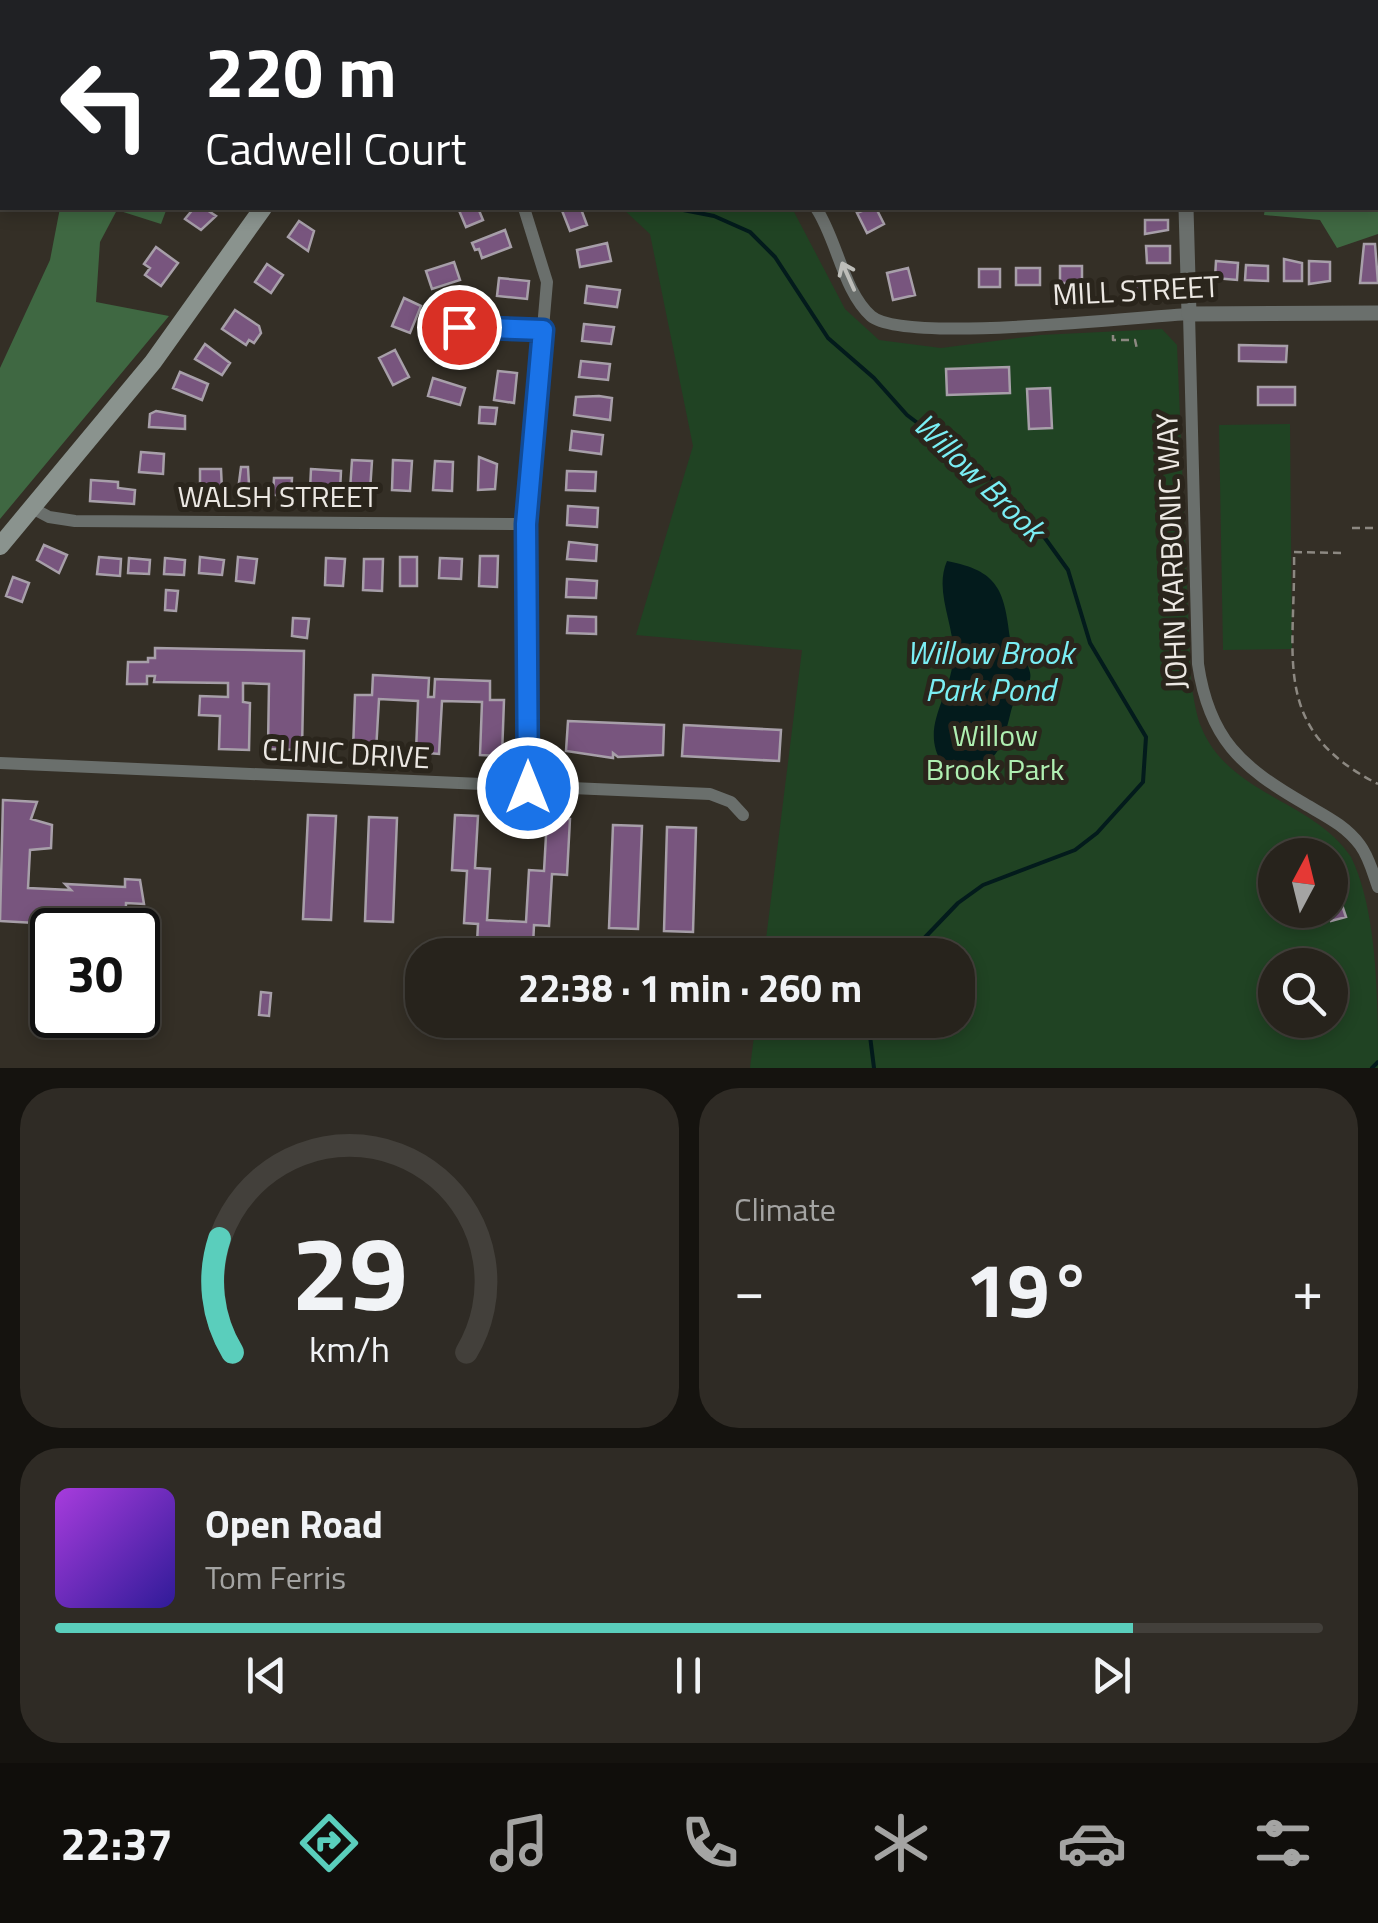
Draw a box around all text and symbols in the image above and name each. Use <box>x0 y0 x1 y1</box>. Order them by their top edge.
text: 220 m <box>205 18 397 124</box>
icon: left <box>40 40 170 170</box>
text: Cadwell Court <box>205 114 466 182</box>
one-way arrow <box>838 262 857 292</box>
street label: MILL STREET <box>1051 263 1221 317</box>
pin <box>417 285 502 370</box>
icon: arrive <box>432 300 487 355</box>
water label: Willow Brook <box>903 401 1059 554</box>
street label: JOHN KARBONIC WAY <box>1143 412 1199 690</box>
street label: WALSH STREET <box>178 473 379 519</box>
water label: Willow Brook Park Pond <box>907 628 1077 713</box>
park label: Willow Brook Park <box>926 712 1064 792</box>
street label: CLINIC DRIVE <box>261 726 431 780</box>
position arrow <box>476 736 580 840</box>
north arrow <box>1258 838 1348 928</box>
map controls <box>1258 838 1348 1038</box>
speed limit sign: 30 <box>30 908 160 1038</box>
button: search <box>1258 948 1348 1038</box>
text: 22:38 · 1 min · 260 m <box>518 959 862 1017</box>
text: Climate <box>734 1185 836 1233</box>
text: 29 <box>291 1192 408 1350</box>
text: 19° <box>965 1232 1092 1346</box>
text: − <box>734 1248 765 1331</box>
text: + <box>1292 1248 1323 1331</box>
text: km/h <box>309 1321 390 1376</box>
text: Open Road <box>205 1495 383 1553</box>
text: Tom Ferris <box>205 1553 346 1601</box>
icon: previous <box>239 1648 294 1703</box>
icon: pause <box>661 1648 716 1703</box>
icon: next <box>1084 1648 1139 1703</box>
icon: directions <box>294 1808 364 1878</box>
icon: music <box>484 1808 554 1878</box>
icon: phone <box>675 1808 745 1878</box>
icon: climate <box>866 1808 936 1878</box>
icon: car <box>1057 1808 1127 1878</box>
icon: filters <box>1248 1808 1318 1878</box>
text: 22:37 <box>60 1809 173 1877</box>

